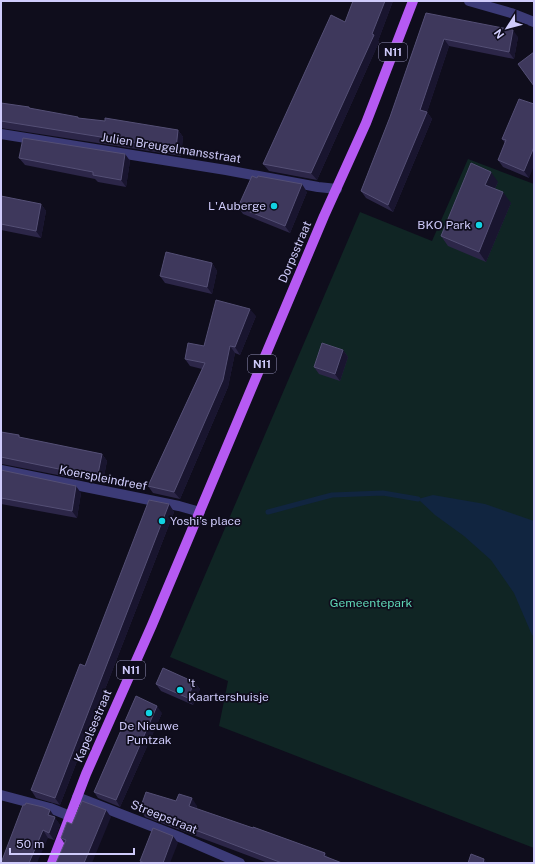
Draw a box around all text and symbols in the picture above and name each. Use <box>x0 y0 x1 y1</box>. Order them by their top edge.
north arrow <box>487 8 527 48</box>
text: N <box>492 27 506 41</box>
road number: N11 <box>379 43 407 61</box>
street label: Julien Breugelmansstraat <box>100 130 242 166</box>
place label: L'Auberge <box>208 199 266 213</box>
marker: L'Auberge <box>269 201 279 211</box>
place label: BKO Park <box>417 218 471 232</box>
street label: Dorpsstraat <box>276 219 314 285</box>
marker: BKO Park <box>474 220 484 230</box>
road number: N11 <box>248 355 276 373</box>
street label: Koerspleindreef <box>58 463 148 493</box>
place label: Yoshi’s place <box>170 514 241 528</box>
marker: Yoshi’s place <box>157 516 167 526</box>
park label: Gemeentepark <box>330 596 413 610</box>
road number: N11 <box>117 661 145 679</box>
place label: 't Kaartershuisje <box>188 676 269 704</box>
marker: 't Kaartershuisje <box>175 685 185 695</box>
street label: Kapelsestraat <box>71 687 115 764</box>
marker: De Nieuwe Puntzak <box>144 708 154 718</box>
place label: De Nieuwe Puntzak <box>119 719 179 747</box>
street label: Streepstraat <box>129 797 200 837</box>
scale bar <box>10 830 134 856</box>
text: 50 m <box>16 837 44 851</box>

